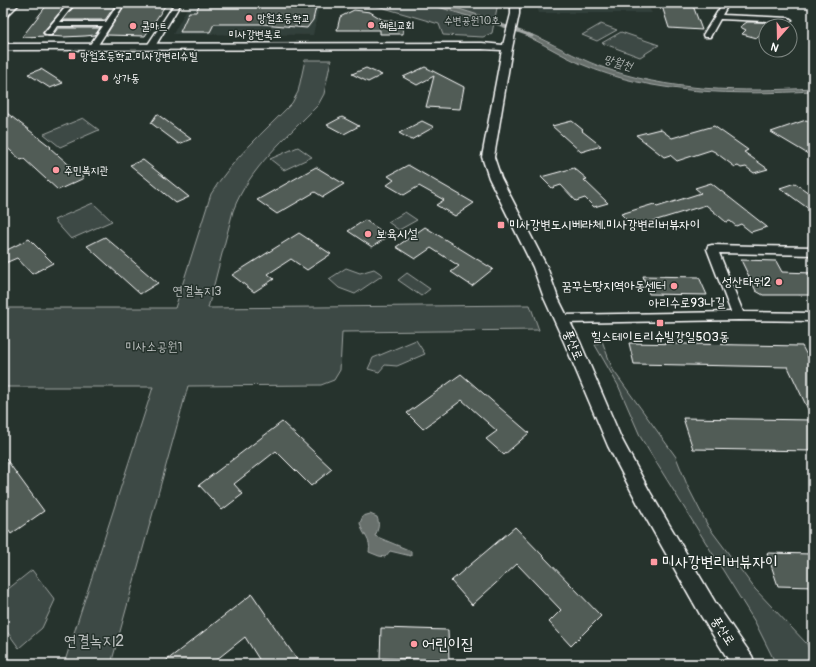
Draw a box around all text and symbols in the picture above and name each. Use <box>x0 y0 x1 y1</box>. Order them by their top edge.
place label: 망월초등학교 <box>257 12 310 25</box>
marker: 망월초등학교 <box>244 13 254 23</box>
park label: 수변공원10호 <box>444 14 500 27</box>
north arrow <box>758 18 798 58</box>
place label: 혜림교회 <box>379 19 414 32</box>
place label: 쿨마트 <box>141 20 168 33</box>
marker: 혜림교회 <box>366 20 376 30</box>
marker: 쿨마트 <box>128 21 138 31</box>
street label: 미사강변북로 <box>228 28 282 41</box>
text: N <box>769 39 780 54</box>
place label: 망월초등학교.미사강변리슈빌 <box>80 50 198 63</box>
marker: 망월초등학교.미사강변리슈빌 <box>67 51 77 61</box>
water label: 망월천 <box>602 52 635 75</box>
place label: 상가동 <box>113 72 140 85</box>
marker: 상가동 <box>100 73 110 83</box>
place label: 주민복지관 <box>64 164 108 177</box>
marker: 주민복지관 <box>51 165 61 175</box>
place label: 미사강변도시베라체.미사강변리버뷰자이 <box>509 217 700 233</box>
marker: 미사강변도시베라체.미사강변리버뷰자이 <box>496 220 506 230</box>
place label: 보육시설 <box>376 226 418 242</box>
marker: 보육시설 <box>363 229 373 239</box>
place label: 성산타워2 <box>722 274 771 290</box>
marker: 성산타워2 <box>774 277 784 287</box>
place label: 꿈꾸는땅지역아동센터 <box>561 278 666 294</box>
marker: 꿈꾸는땅지역아동센터 <box>669 281 679 291</box>
park label: 연결녹지3 <box>172 283 222 299</box>
street label: 아리수로93나길 <box>649 294 725 312</box>
marker: 힐스테이트리슈빌강일503동 <box>655 318 665 328</box>
street label: 풍산로 <box>560 327 586 363</box>
place label: 힐스테이트리슈빌강일503동 <box>591 329 729 345</box>
park label: 미사소공원1 <box>125 339 183 355</box>
place label: 미사강변리버뷰자이 <box>662 552 778 572</box>
marker: 미사강변리버뷰자이 <box>649 557 659 567</box>
street label: 풍산로 <box>708 613 738 649</box>
park label: 연결녹지2 <box>64 631 124 651</box>
place label: 어린이집 <box>422 634 474 654</box>
marker: 어린이집 <box>409 639 419 649</box>

